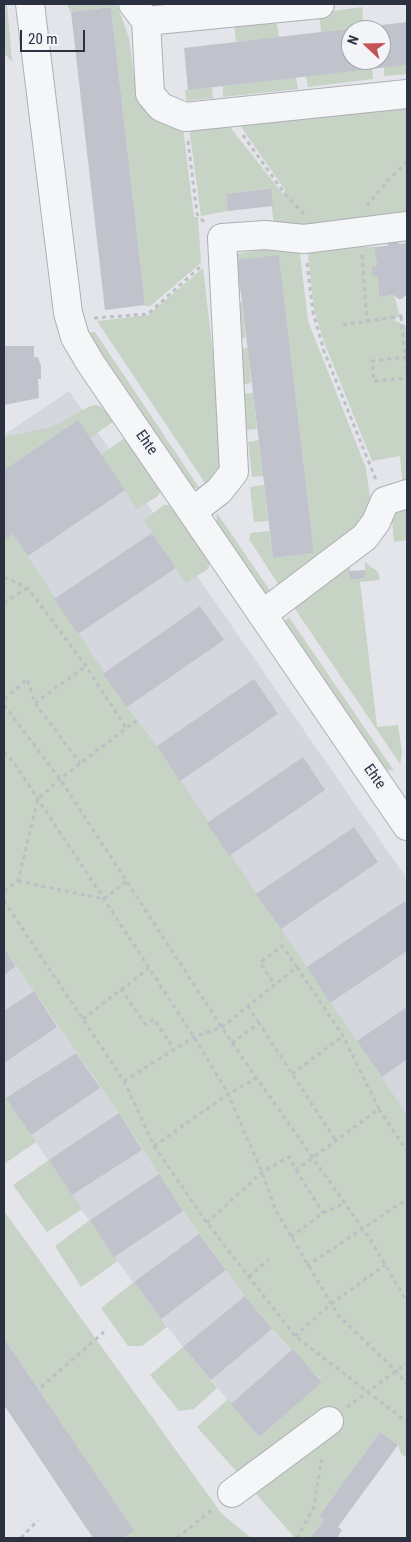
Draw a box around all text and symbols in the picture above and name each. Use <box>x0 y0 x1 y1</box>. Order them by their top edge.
scale bar <box>22 20 88 52</box>
north arrow <box>341 20 391 70</box>
text: 20 m <box>28 30 58 48</box>
text: N <box>344 33 362 47</box>
street label: Ehte <box>131 427 161 459</box>
street label: Ehte <box>359 761 389 793</box>

